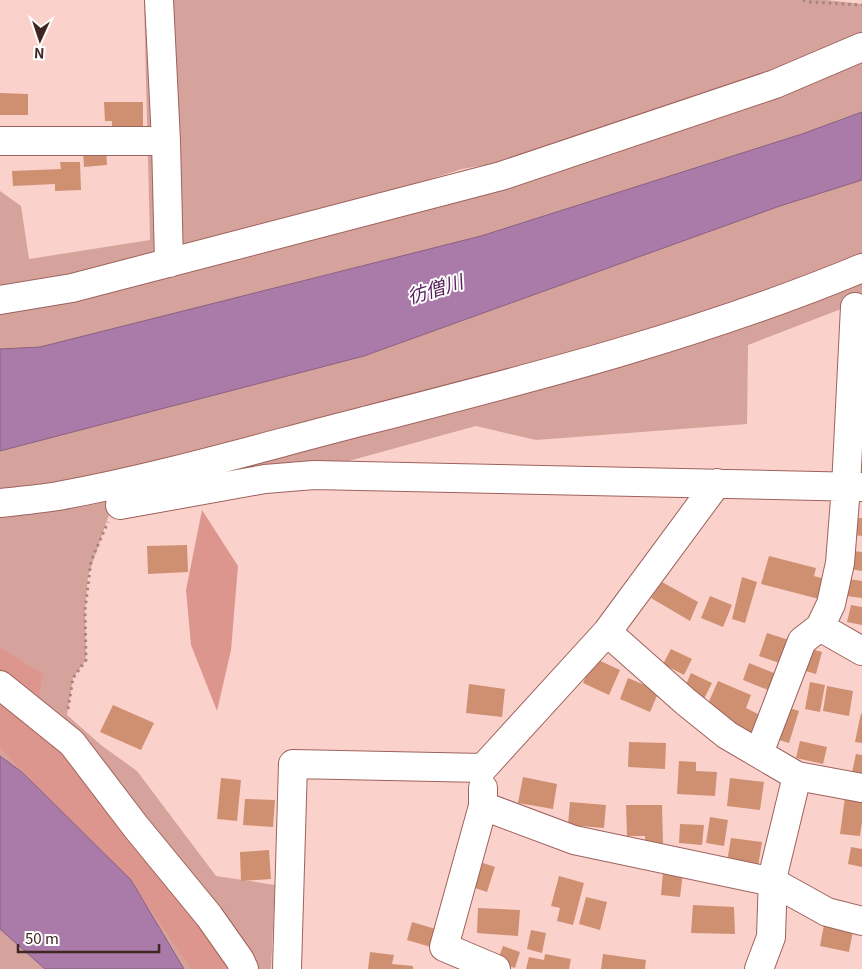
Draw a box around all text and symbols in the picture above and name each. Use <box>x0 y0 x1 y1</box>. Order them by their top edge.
north arrow <box>15 15 65 65</box>
text: N <box>34 44 45 64</box>
water label: 彷僧川 <box>403 266 468 309</box>
scale bar <box>18 922 159 954</box>
text: 50 m <box>25 927 59 948</box>

